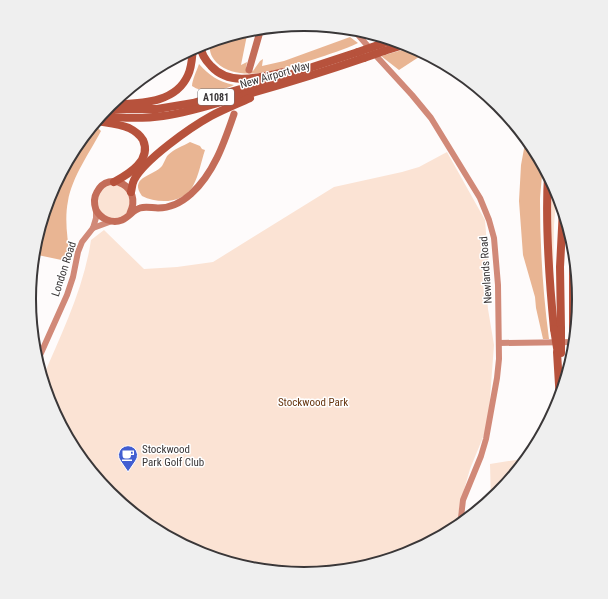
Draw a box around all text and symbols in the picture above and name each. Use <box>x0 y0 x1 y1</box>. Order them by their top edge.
street label: New Airport Way <box>239 59 312 91</box>
road number: A1081 <box>198 89 234 105</box>
street label: Newlands Road <box>477 236 495 304</box>
street label: London Road <box>49 240 79 298</box>
park label: Stockwood Park <box>278 396 348 409</box>
place label: Stockwood Park Golf Club <box>142 443 204 469</box>
cafe icon: Stockwood Park Golf Club <box>117 444 139 472</box>

